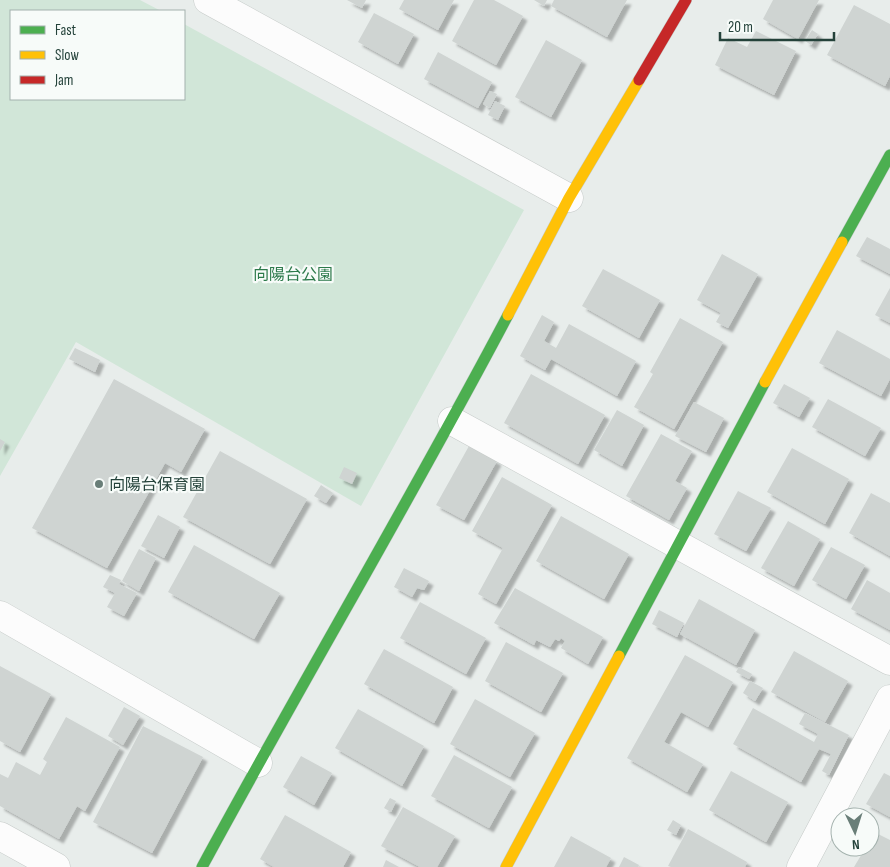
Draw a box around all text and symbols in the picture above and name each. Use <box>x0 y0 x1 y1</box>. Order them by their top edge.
legend <box>10 10 185 100</box>
scale bar <box>720 10 834 42</box>
text: 20 m <box>728 18 753 37</box>
text: Fast <box>55 21 77 40</box>
text: Slow <box>55 46 79 65</box>
text: Jam <box>54 71 73 90</box>
park label: 向陽台公園 <box>253 266 333 285</box>
place label: 向陽台保育園 <box>109 476 205 495</box>
marker: 向陽台保育園 <box>93 478 105 490</box>
north arrow <box>830 807 880 857</box>
text: N <box>852 836 860 853</box>

